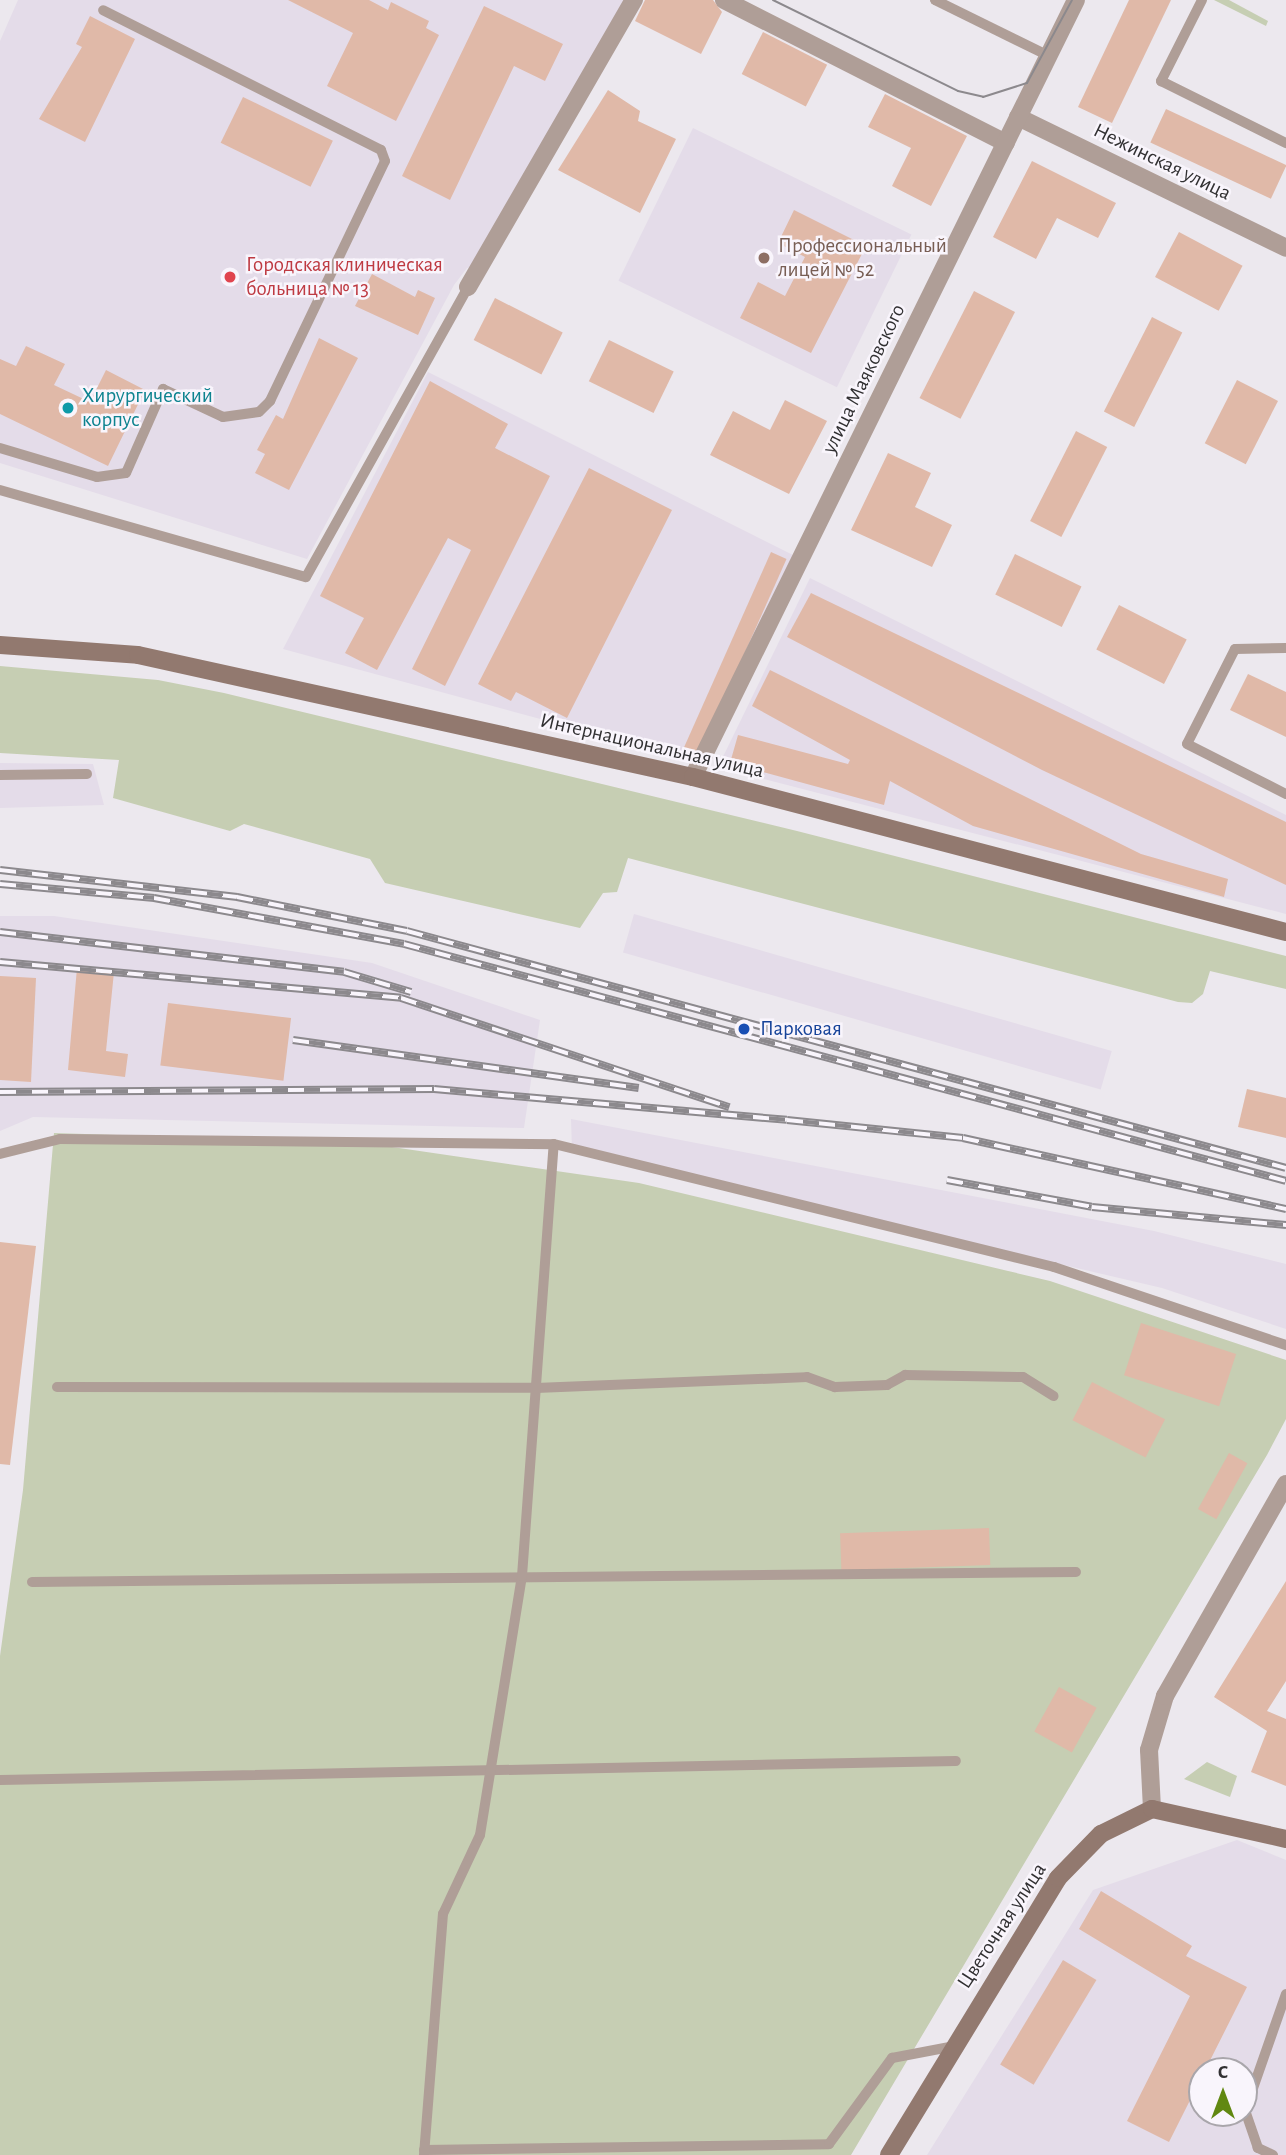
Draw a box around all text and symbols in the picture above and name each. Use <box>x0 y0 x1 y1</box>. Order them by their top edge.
street label: Нежинская улица <box>1089 118 1235 206</box>
place label: Профессиональный лицей № 52 <box>778 233 947 283</box>
marker: Профессиональный лицей № 52 <box>756 250 772 266</box>
place label: Городская клиническая больница № 13 <box>246 252 443 302</box>
marker: Городская клиническая больница № 13 <box>220 267 240 287</box>
street label: улица Маяковского <box>817 300 911 458</box>
place label: Хирургический корпус <box>82 383 213 433</box>
marker: Хирургический корпус <box>60 400 76 416</box>
street label: Интернациональная улица <box>538 708 766 784</box>
place label: Парковая <box>760 1016 842 1042</box>
marker: Парковая <box>734 1019 754 1039</box>
street label: Цветочная улица <box>952 1858 1052 1994</box>
north arrow <box>1188 2057 1258 2127</box>
text: С <box>1218 2063 1228 2082</box>

